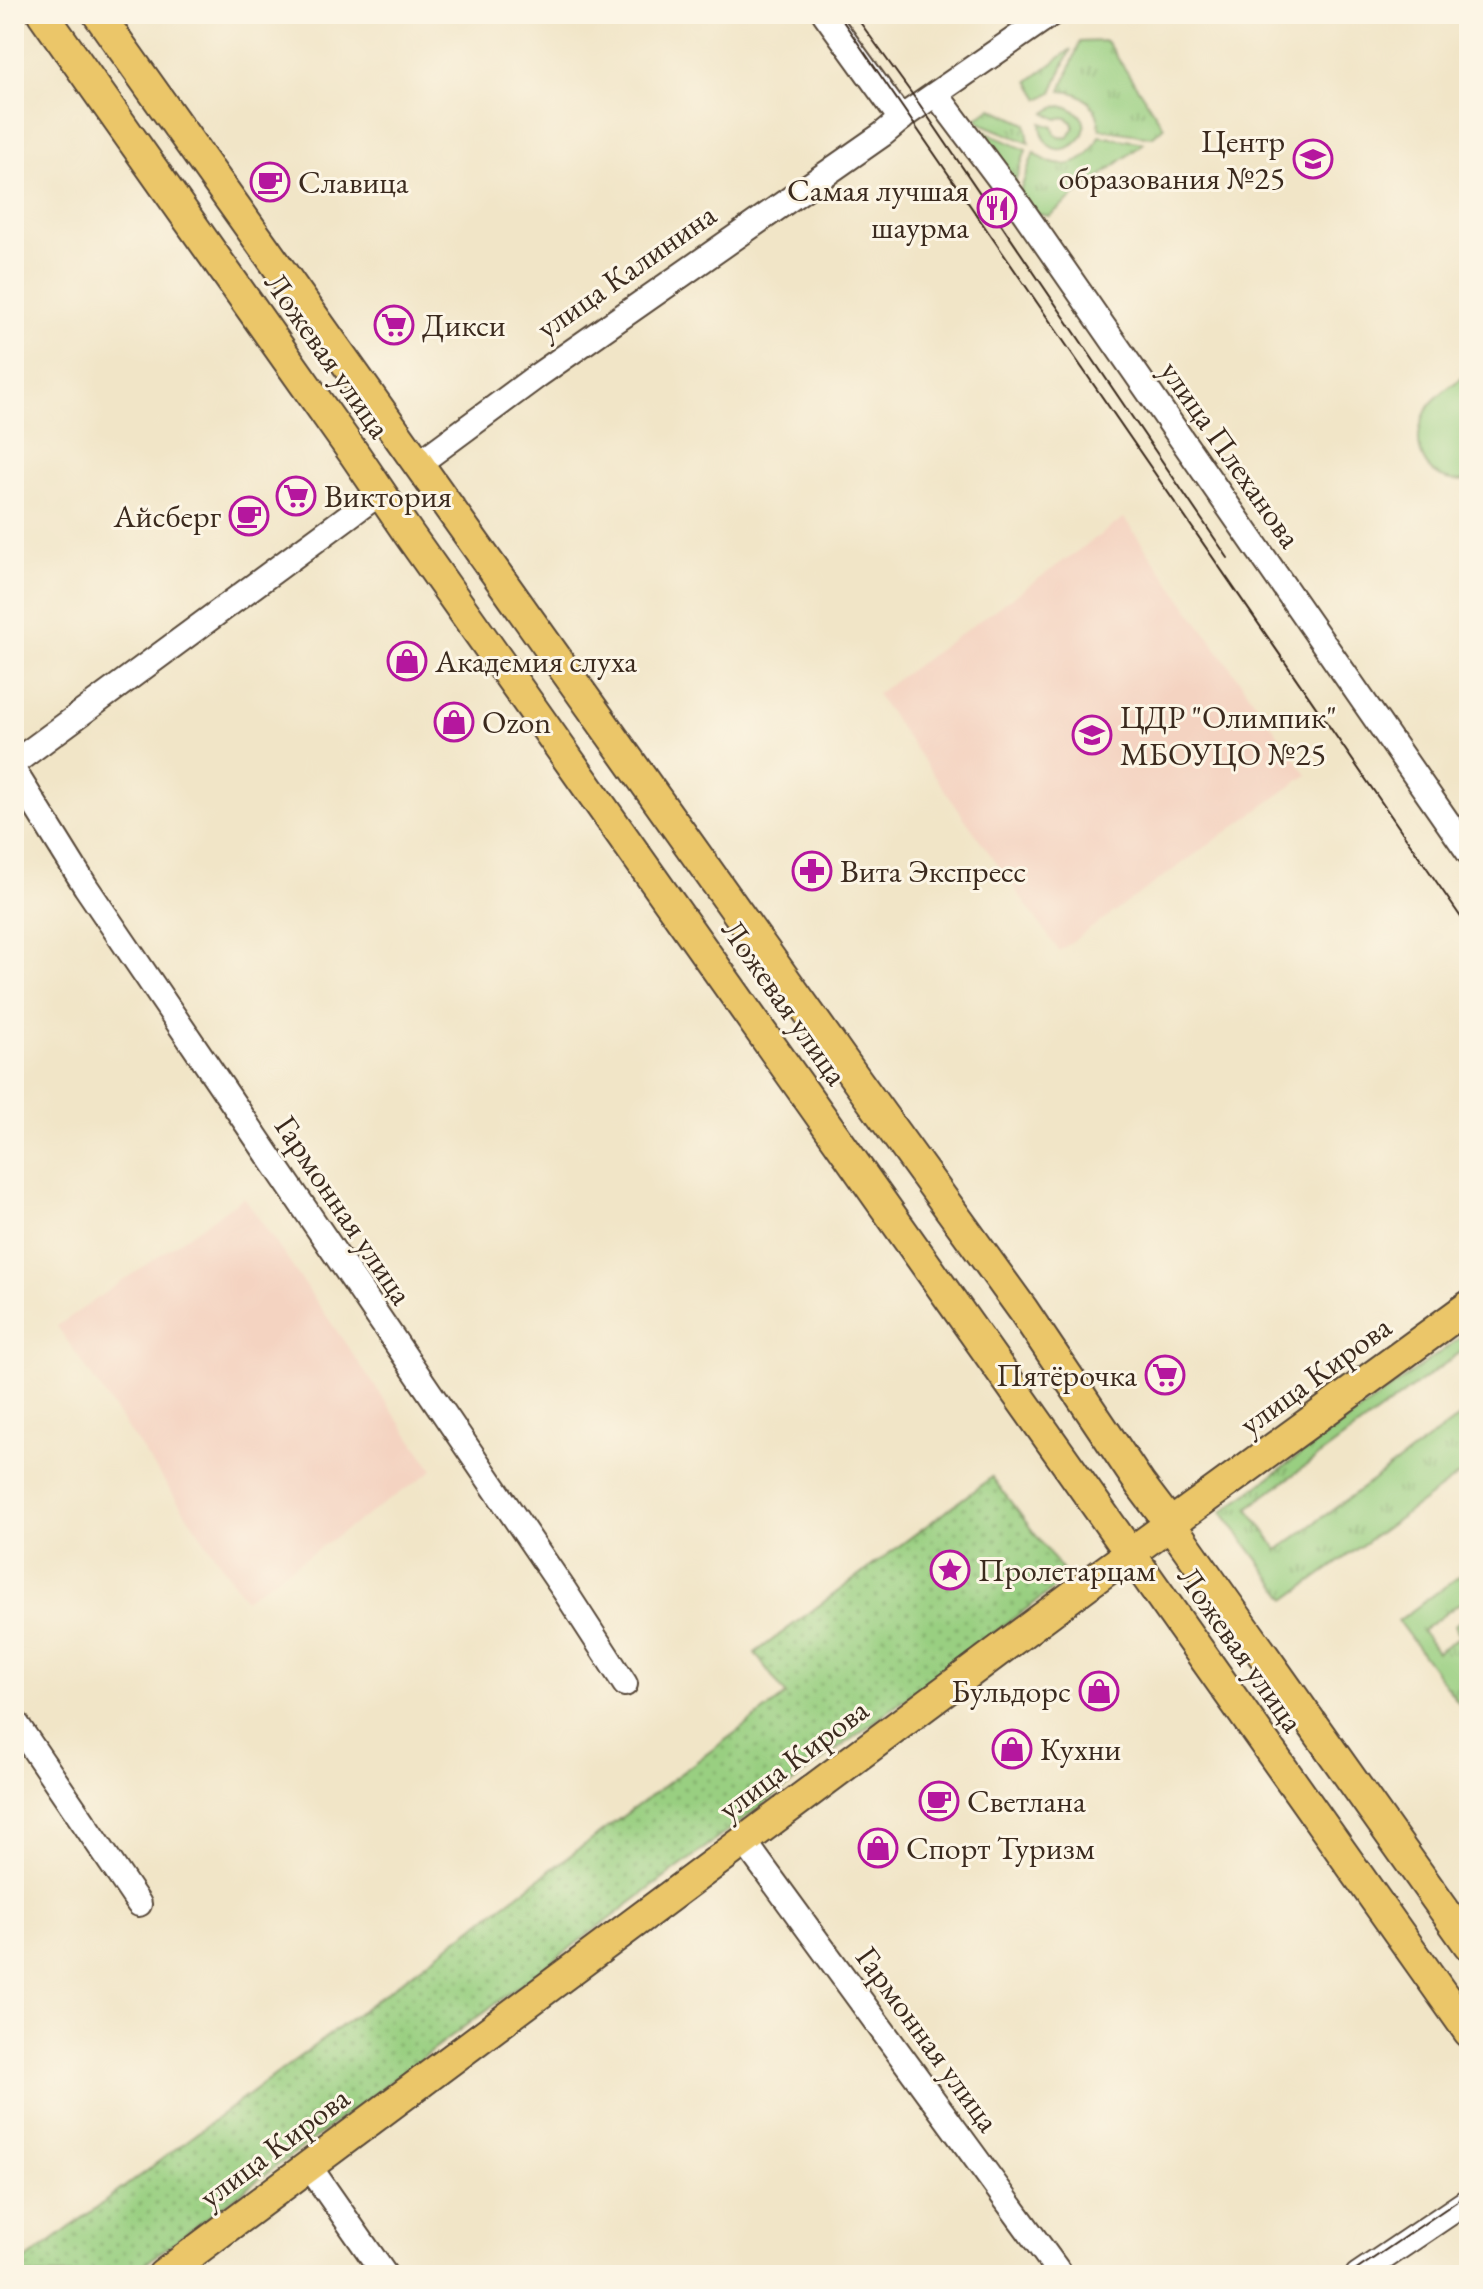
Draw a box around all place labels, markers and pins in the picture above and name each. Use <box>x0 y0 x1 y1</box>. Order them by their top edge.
place label: Центр образования №25 <box>1058 120 1285 199</box>
school or university icon: Центр образования №25 <box>1292 138 1334 180</box>
cafe icon: Славица <box>249 161 291 203</box>
place label: Славица <box>298 161 409 203</box>
place label: Самая лучшая шаурма <box>787 169 969 248</box>
restaurant icon: Самая лучшая шаурма <box>976 187 1018 229</box>
supermarket icon: Дикси <box>373 304 415 346</box>
place label: Дикси <box>422 304 506 346</box>
supermarket icon: Виктория <box>275 475 317 517</box>
place label: Виктория <box>324 475 452 517</box>
place label: Айсберг <box>112 495 222 537</box>
cafe icon: Айсберг <box>228 495 270 537</box>
shop icon: Академия слуха <box>386 640 428 682</box>
place label: Академия слуха <box>434 640 637 682</box>
place label: ЦДР "Олимпик" МБОУЦО №25 <box>1120 696 1337 775</box>
shop icon: Ozon <box>433 701 475 743</box>
place label: Ozon <box>482 701 551 743</box>
school or university icon: ЦДР "Олимпик" МБОУЦО №25 <box>1071 714 1113 756</box>
pharmacy icon: Вита Экспресс <box>791 850 833 892</box>
place label: Вита Экспресс <box>840 850 1026 892</box>
place label: Пятёрочка <box>996 1354 1137 1396</box>
supermarket icon: Пятёрочка <box>1144 1354 1186 1396</box>
place icon: Пролетарцам <box>929 1549 971 1591</box>
place label: Пролетарцам <box>978 1549 1156 1591</box>
place label: Бульдорс <box>951 1670 1071 1712</box>
shop icon: Бульдорс <box>1078 1670 1120 1712</box>
shop icon: Кухни <box>991 1728 1033 1770</box>
place label: Кухни <box>1040 1728 1121 1770</box>
cafe icon: Светлана <box>918 1780 960 1822</box>
place label: Светлана <box>967 1780 1086 1822</box>
shop icon: Спорт Туризм <box>857 1827 899 1869</box>
place label: Спорт Туризм <box>906 1827 1095 1869</box>

